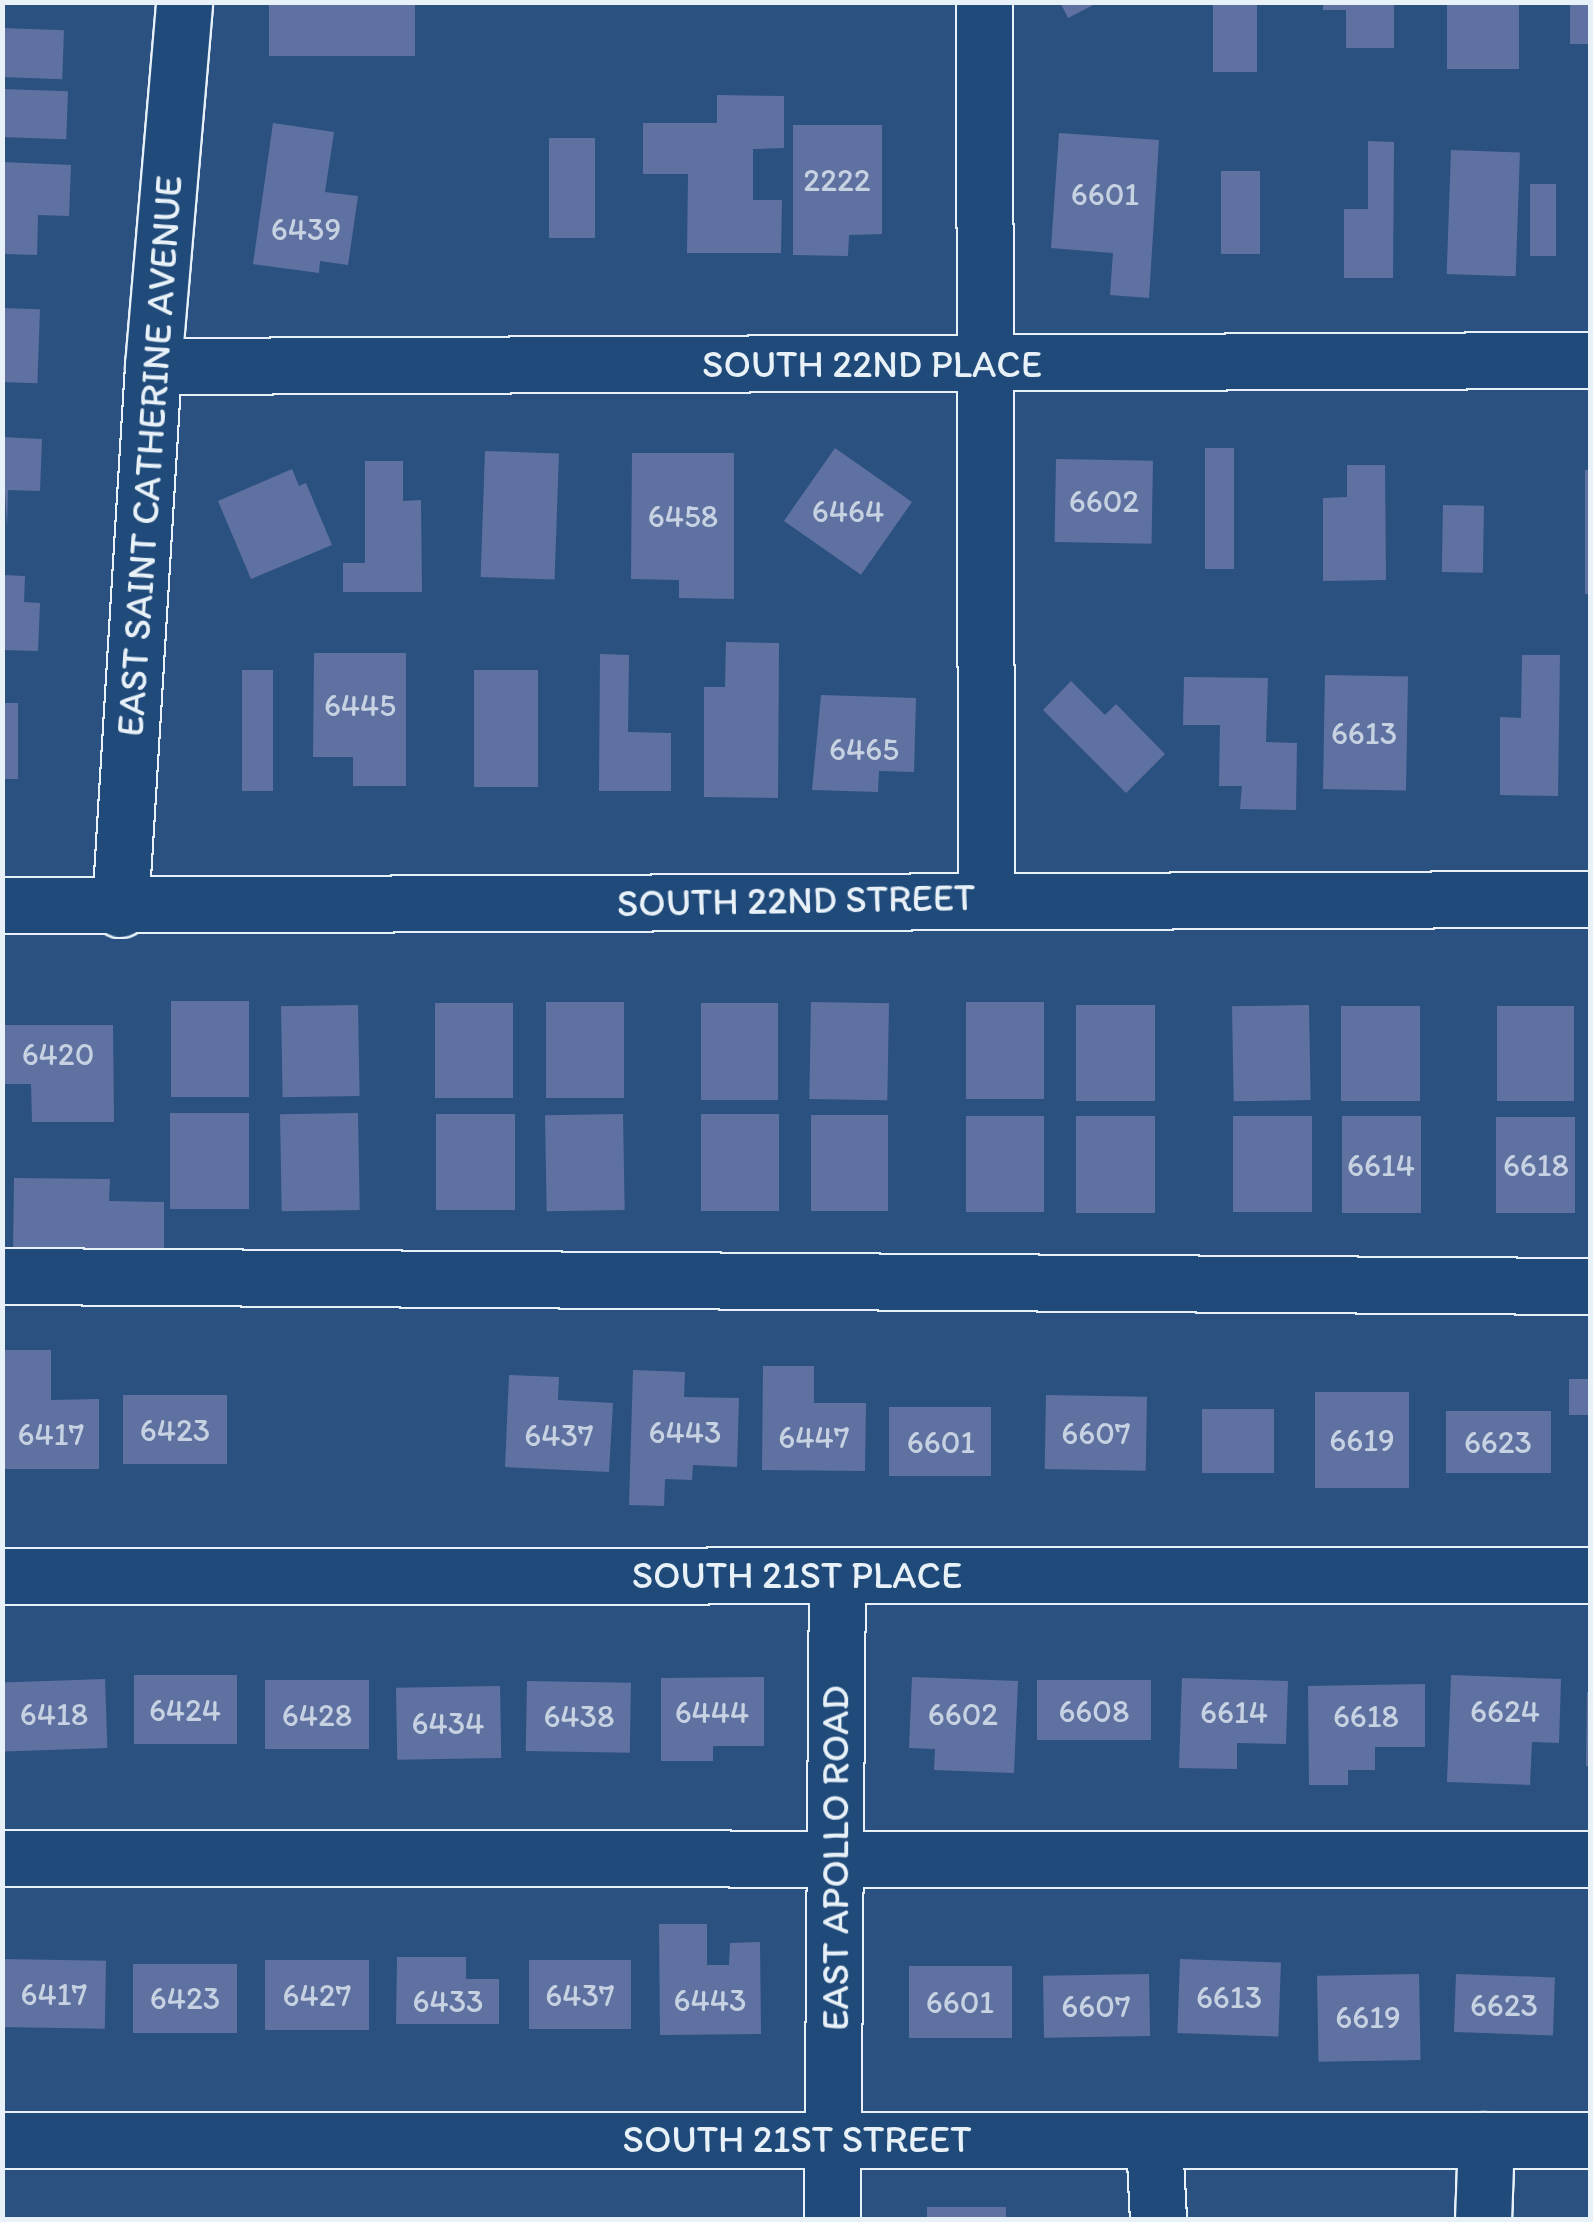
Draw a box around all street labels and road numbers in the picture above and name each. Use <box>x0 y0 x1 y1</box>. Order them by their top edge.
street label: EAST SAINT CATHERINE AVENUE <box>108 177 192 735</box>
street label: SOUTH 22ND PLACE <box>702 342 1042 388</box>
street label: SOUTH 22ND STREET <box>617 875 975 927</box>
street label: SOUTH 21ST PLACE <box>632 1553 962 1599</box>
street label: EAST APOLLO ROAD <box>813 1686 859 2030</box>
street label: SOUTH 21ST STREET <box>623 2117 971 2163</box>

